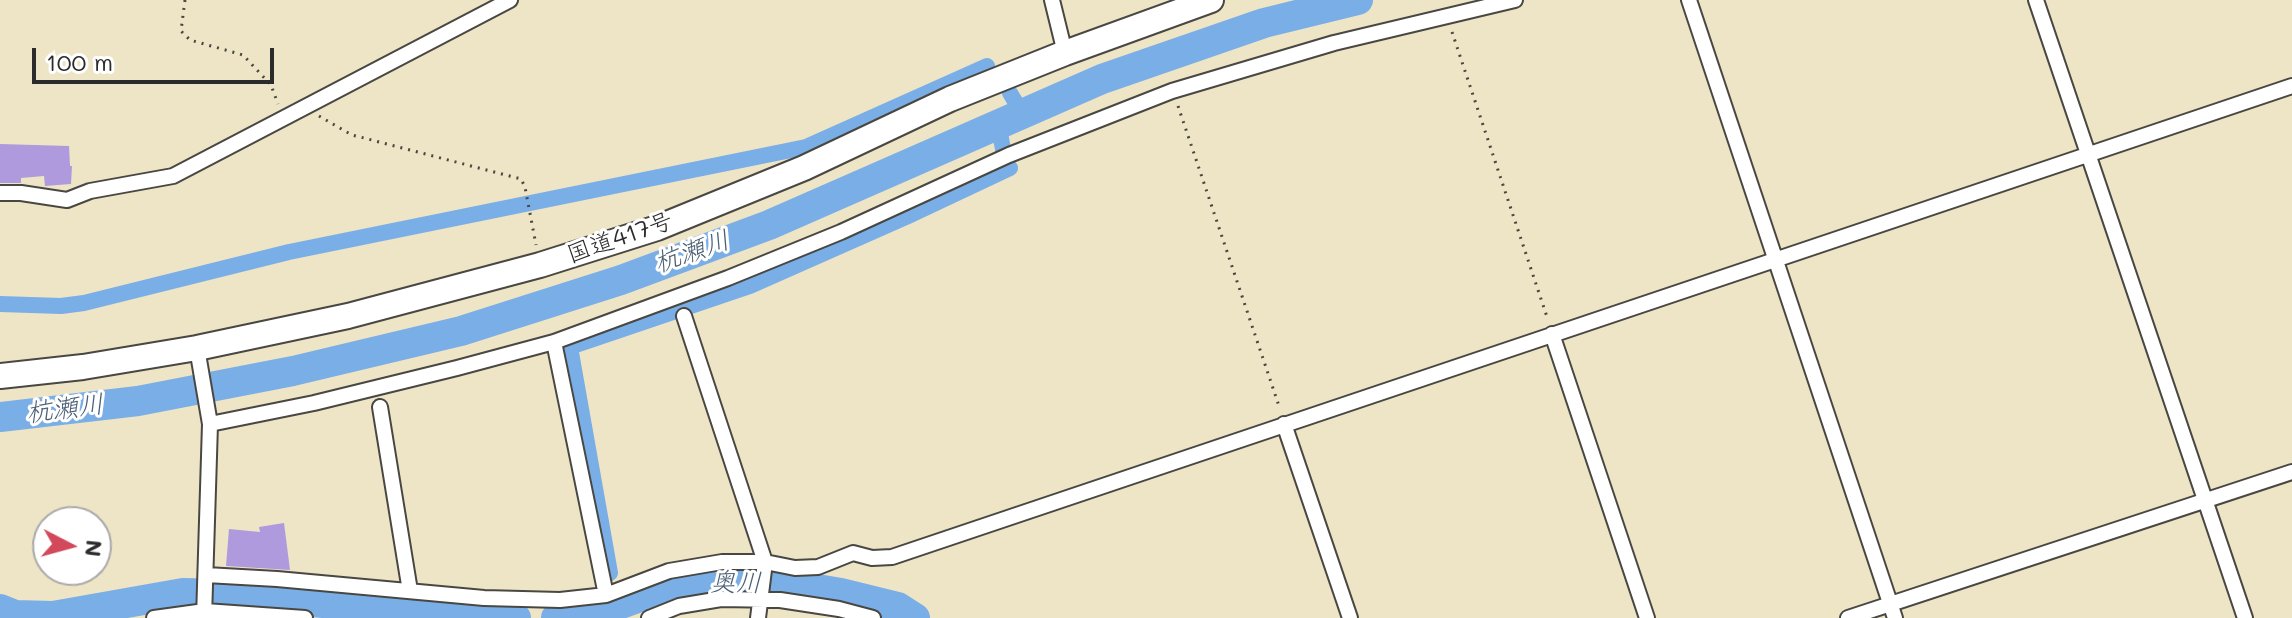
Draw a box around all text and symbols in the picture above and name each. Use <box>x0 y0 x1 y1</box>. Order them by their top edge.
scale bar <box>36 32 278 82</box>
text: 100 m <box>46 46 113 77</box>
street label: 国道417号 <box>563 206 677 270</box>
water label: 杭瀬川 <box>650 225 734 279</box>
water label: 杭瀬川 <box>24 389 106 429</box>
north arrow <box>32 506 112 586</box>
text: N <box>79 539 110 558</box>
water label: 奥川 <box>710 567 762 599</box>

